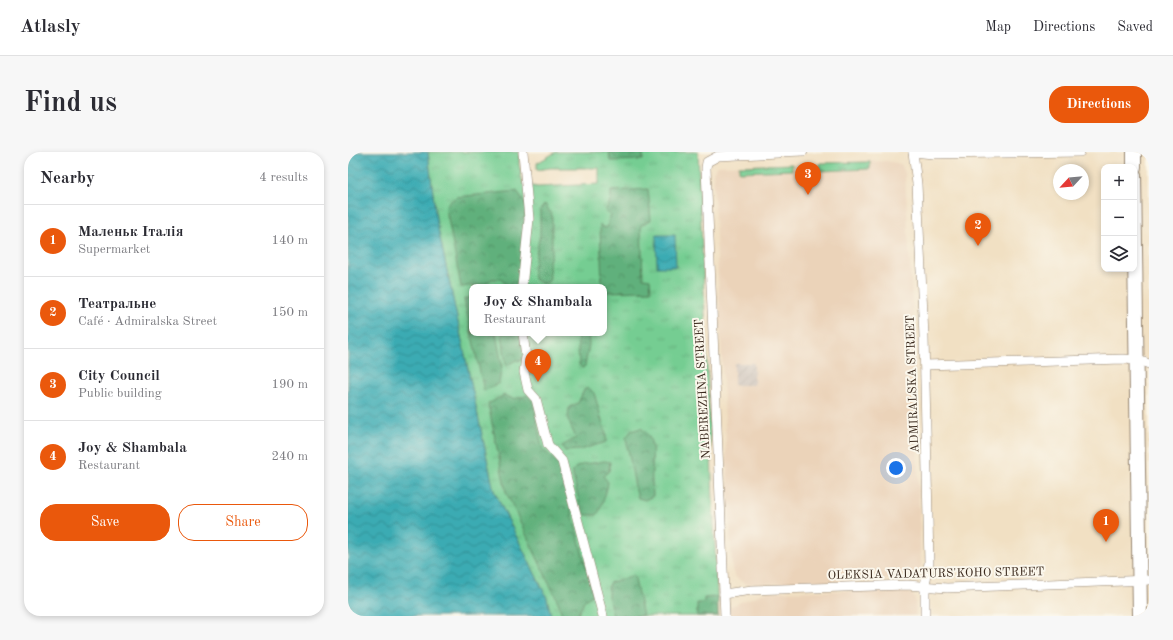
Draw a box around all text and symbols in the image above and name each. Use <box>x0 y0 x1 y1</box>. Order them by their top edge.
text: Atlasly <box>20 18 81 37</box>
text: Map <box>985 20 1011 34</box>
text: Directions <box>1033 20 1095 34</box>
text: Saved <box>1117 20 1153 34</box>
button: Directions <box>1049 86 1149 123</box>
text: Find us <box>24 90 117 118</box>
pin: 3 <box>795 162 821 195</box>
north arrow <box>1053 164 1089 200</box>
map controls <box>1101 164 1137 272</box>
button: + <box>1101 164 1137 200</box>
text: Nearby <box>40 170 95 187</box>
text: 4 results <box>259 171 308 184</box>
button: − <box>1101 200 1137 236</box>
pin: 2 <box>965 213 991 246</box>
text: Маленьк Італія <box>78 225 184 240</box>
text: 1 <box>49 234 57 247</box>
text: 140 m <box>271 234 308 247</box>
button: layers <box>1101 236 1137 272</box>
text: Supermarket <box>78 243 150 256</box>
popup <box>469 284 607 336</box>
text: Joy & Shambala <box>484 295 592 310</box>
text: Театральне <box>78 297 156 312</box>
text: 2 <box>49 306 57 319</box>
text: 150 m <box>271 306 308 319</box>
text: Restaurant <box>484 313 546 326</box>
text: Café · Admiralska Street <box>78 315 217 328</box>
street label: ADMIRALSKA STREET <box>905 315 921 453</box>
street label: NABEREZHNA STREET <box>693 319 713 459</box>
pin: 4 <box>525 349 551 382</box>
text: City Council <box>78 369 160 384</box>
text: 3 <box>49 378 57 391</box>
text: 190 m <box>271 378 308 391</box>
text: Public building <box>78 387 162 400</box>
text: Joy & Shambala <box>78 441 187 456</box>
text: 4 <box>49 450 57 463</box>
text: 240 m <box>271 450 308 463</box>
your location <box>886 458 906 478</box>
text: Restaurant <box>78 459 140 472</box>
button: Save <box>40 504 170 541</box>
button: Share <box>178 504 308 541</box>
pin: 1 <box>1093 509 1119 542</box>
street label: OLEKSIA VADATURS'KOHO STREET <box>828 566 1044 582</box>

